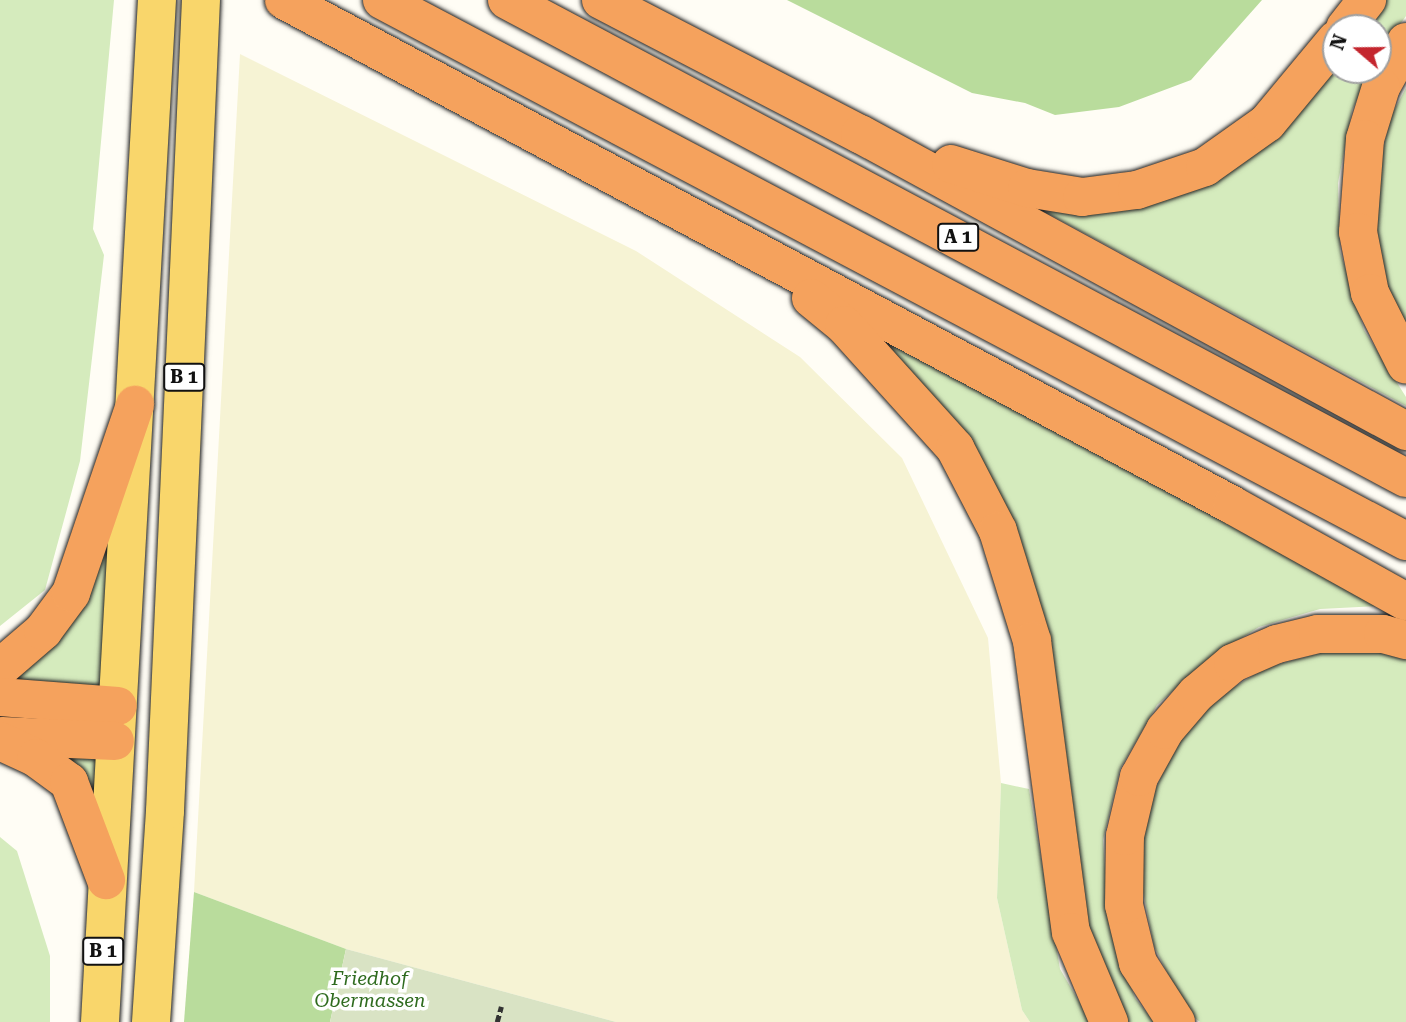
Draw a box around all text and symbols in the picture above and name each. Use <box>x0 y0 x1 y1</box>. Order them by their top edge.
north arrow <box>1322 14 1392 84</box>
text: N <box>1325 32 1352 53</box>
road number: A 1 <box>937 222 979 251</box>
road number: B 1 <box>163 362 205 391</box>
road number: B 1 <box>82 936 124 966</box>
park label: Friedhof Obermassen <box>314 968 426 1012</box>

